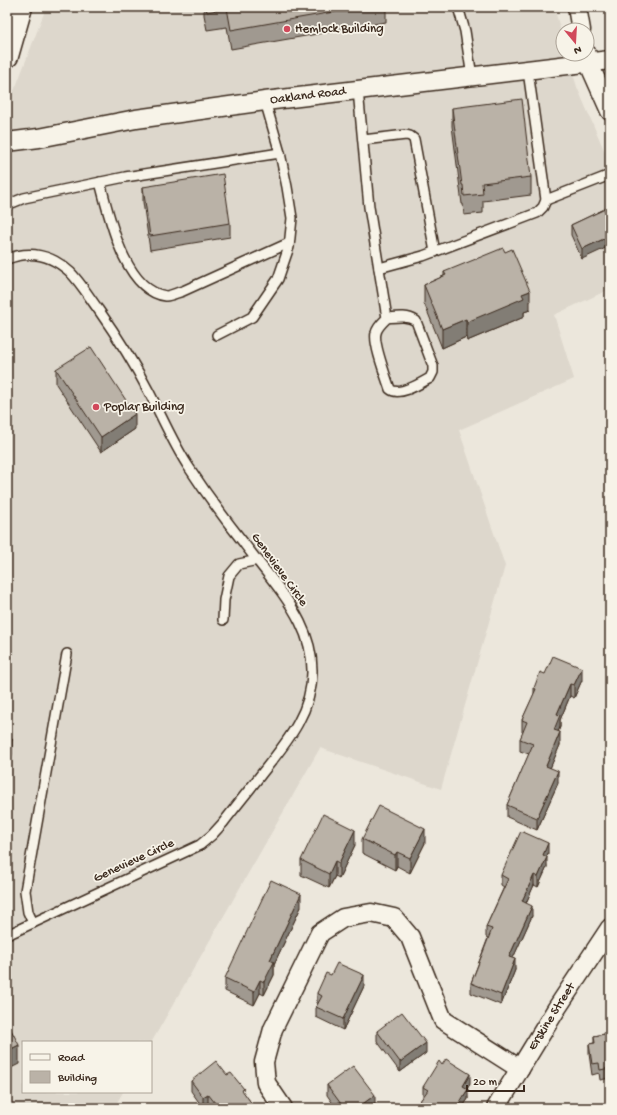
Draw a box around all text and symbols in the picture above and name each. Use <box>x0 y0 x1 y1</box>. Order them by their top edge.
place label: Hemlock Building <box>295 22 384 37</box>
north arrow <box>555 22 595 62</box>
marker: Hemlock Building <box>282 24 292 34</box>
text: N <box>572 43 583 56</box>
street label: Oakland Road <box>269 84 348 108</box>
place label: Poplar Building <box>103 400 185 415</box>
marker: Poplar Building <box>91 402 101 412</box>
street label: Genevieve Circle <box>247 530 311 610</box>
street label: Genevieve Circle <box>91 836 177 886</box>
street label: Erskine Street <box>525 979 580 1054</box>
legend <box>22 1041 152 1093</box>
text: Road <box>58 1052 85 1066</box>
scale bar <box>467 1067 524 1093</box>
text: Building <box>57 1072 97 1086</box>
text: 20 m <box>473 1076 498 1090</box>

